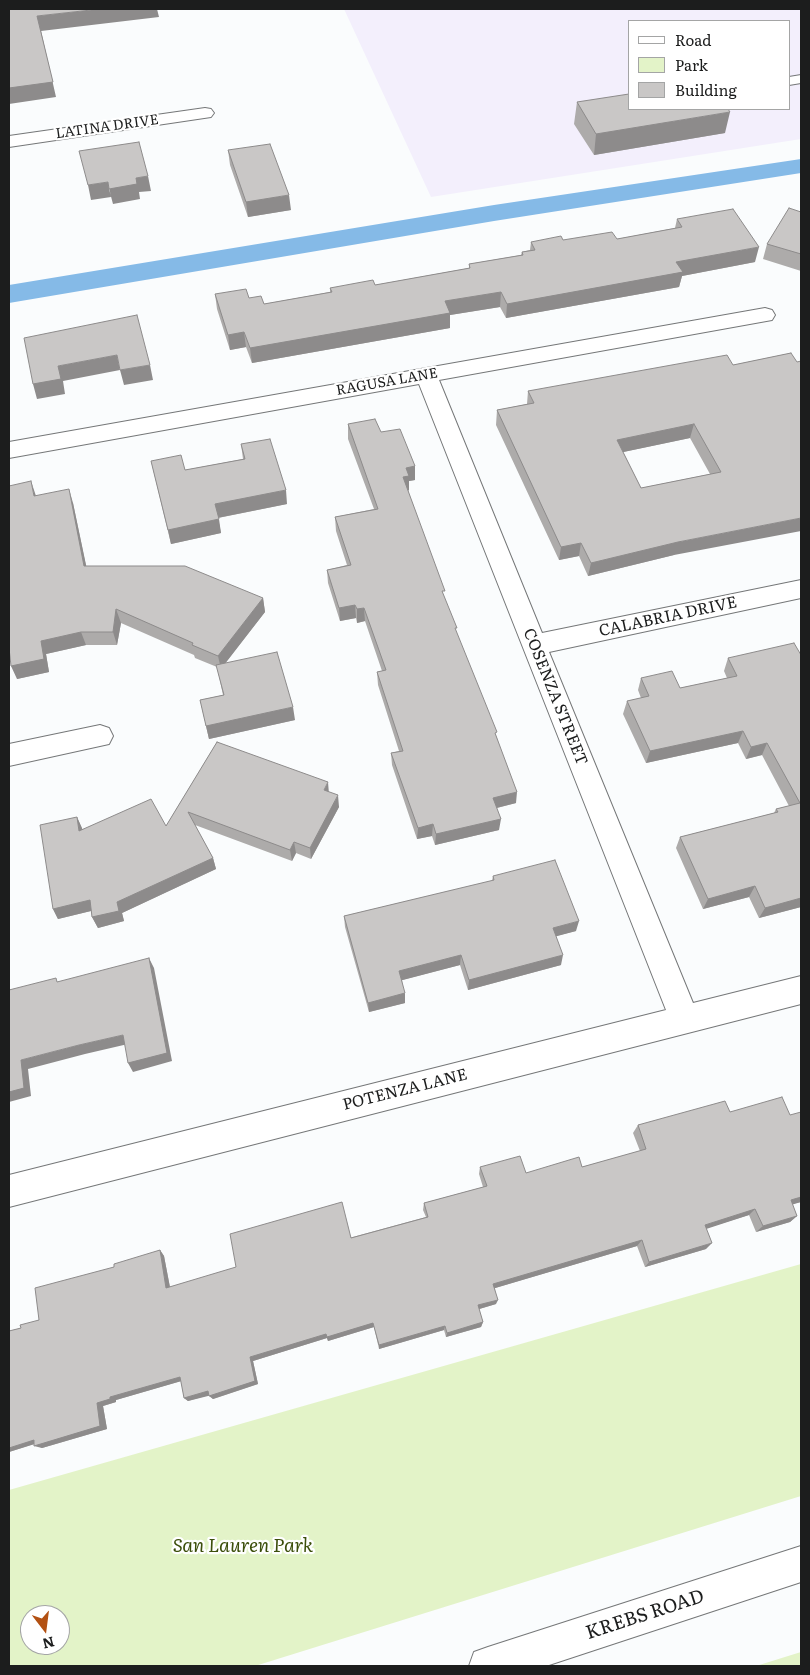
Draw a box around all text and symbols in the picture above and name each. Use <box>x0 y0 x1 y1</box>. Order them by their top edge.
legend <box>628 20 790 110</box>
text: Road <box>675 28 711 51</box>
text: Park <box>675 53 708 76</box>
text: Building <box>675 78 737 101</box>
street label: LATINA DRIVE <box>54 111 160 143</box>
street label: RAGUSA LANE <box>335 365 439 399</box>
street label: CALABRIA DRIVE <box>597 593 739 641</box>
street label: COSENZA STREET <box>519 626 591 768</box>
street label: POTENZA LANE <box>341 1065 469 1115</box>
park label: San Lauren Park <box>173 1535 313 1557</box>
street label: KREBS ROAD <box>583 1585 707 1645</box>
north arrow <box>20 1605 70 1655</box>
text: N <box>40 1632 57 1655</box>

